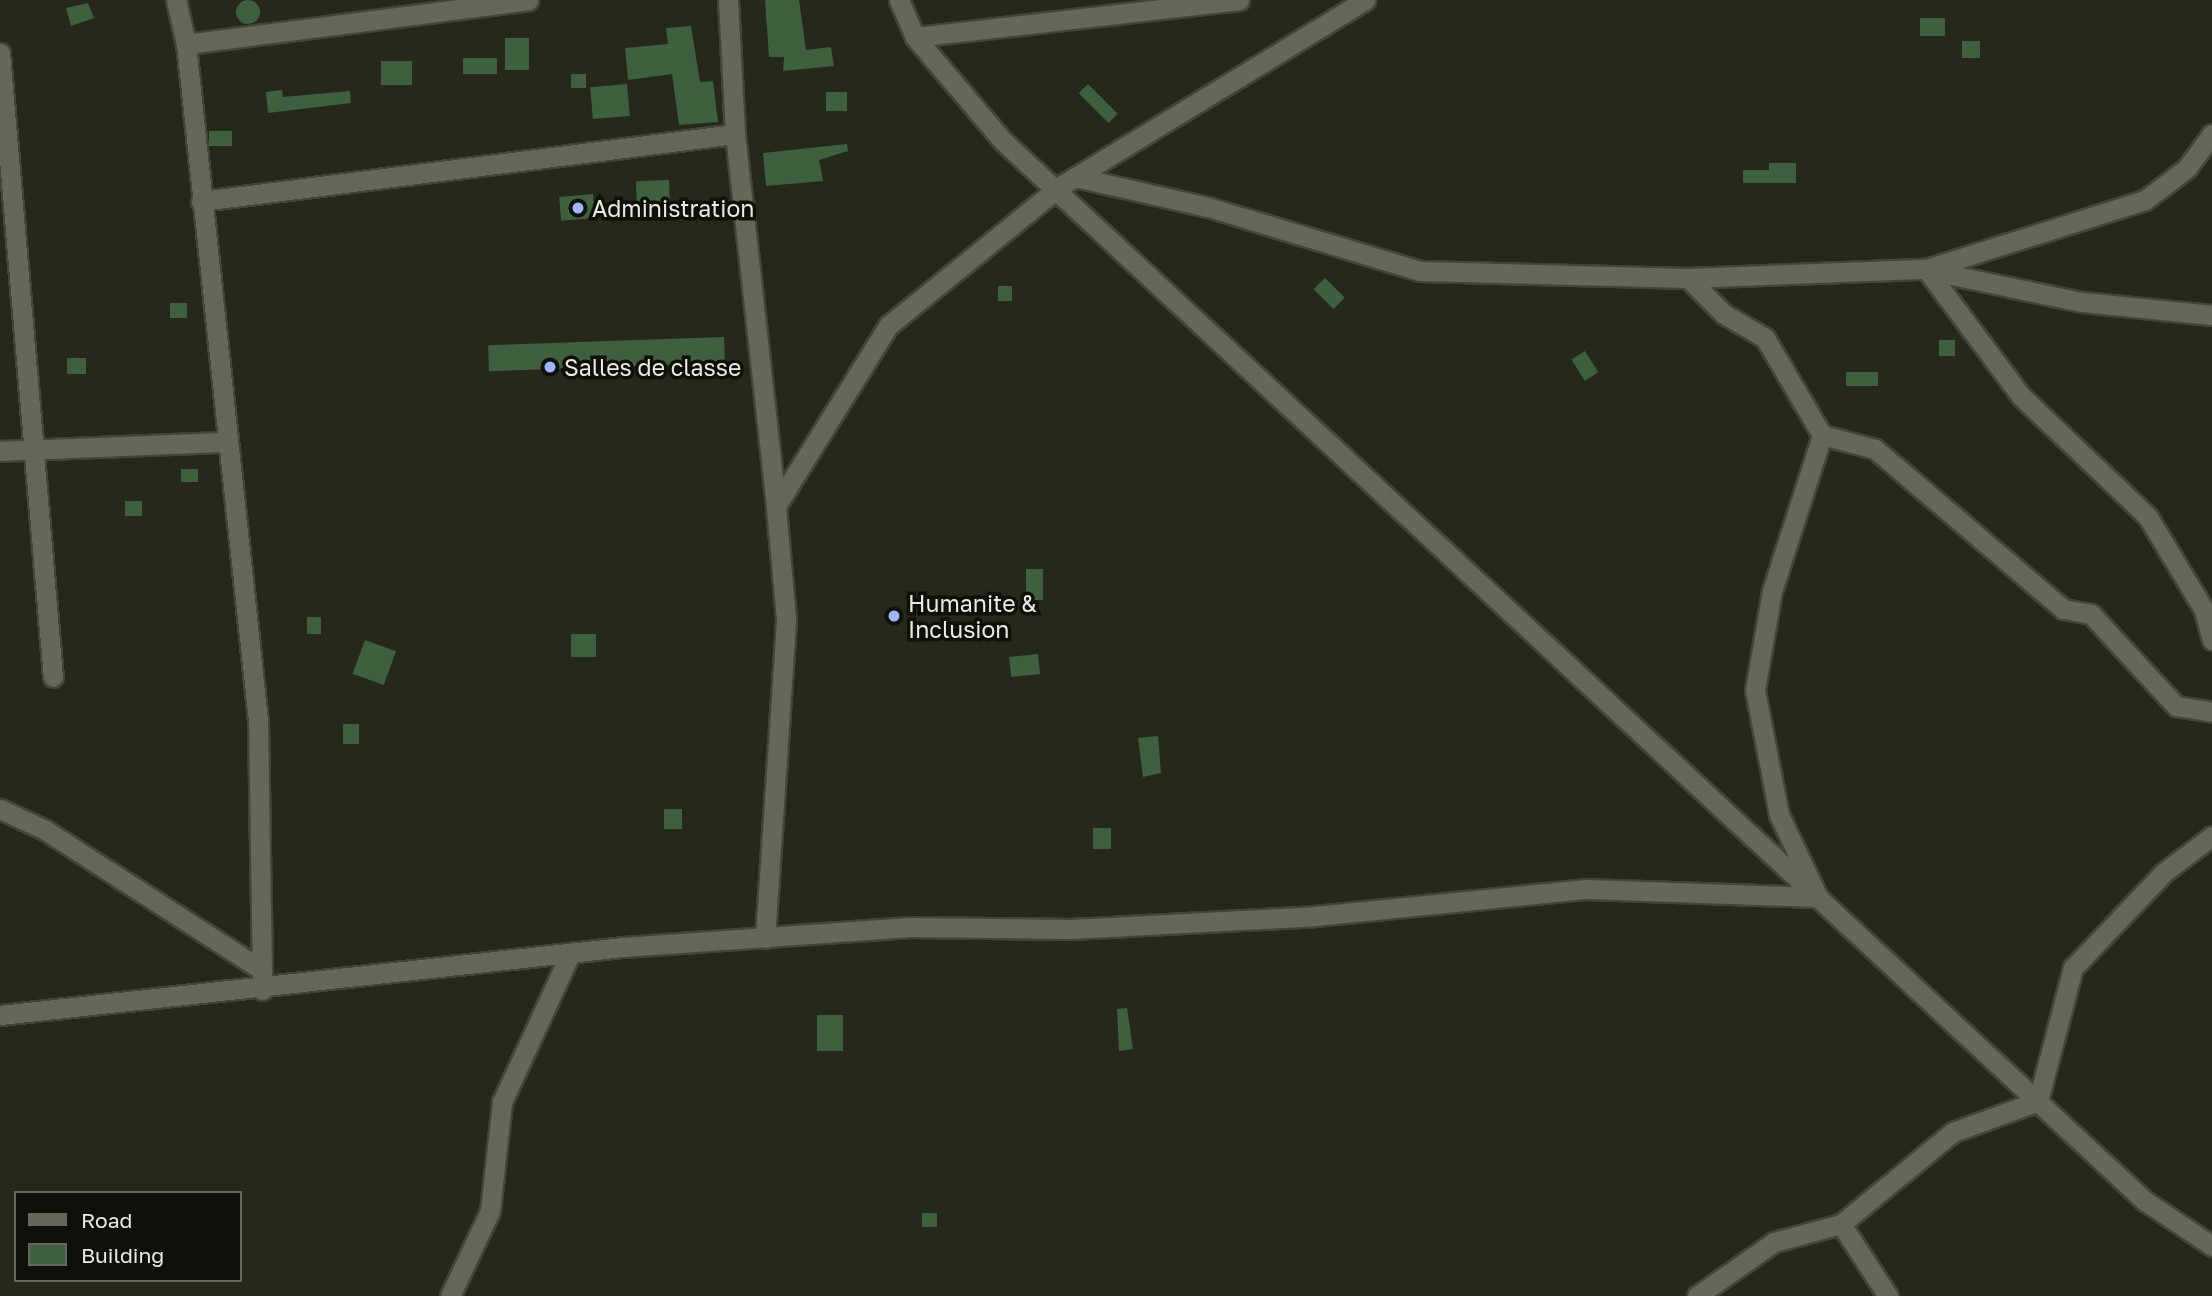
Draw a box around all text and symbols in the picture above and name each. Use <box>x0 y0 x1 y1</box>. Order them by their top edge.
place label: Administration <box>592 194 754 222</box>
marker: Administration <box>570 200 586 216</box>
place label: Salles de classe <box>564 353 741 381</box>
marker: Salles de classe <box>542 359 558 375</box>
place label: Humanite & Inclusion <box>908 589 1037 643</box>
marker: Humanite & Inclusion <box>886 608 902 624</box>
legend <box>14 1191 242 1282</box>
text: Road <box>81 1207 132 1233</box>
text: Building <box>81 1242 164 1268</box>

